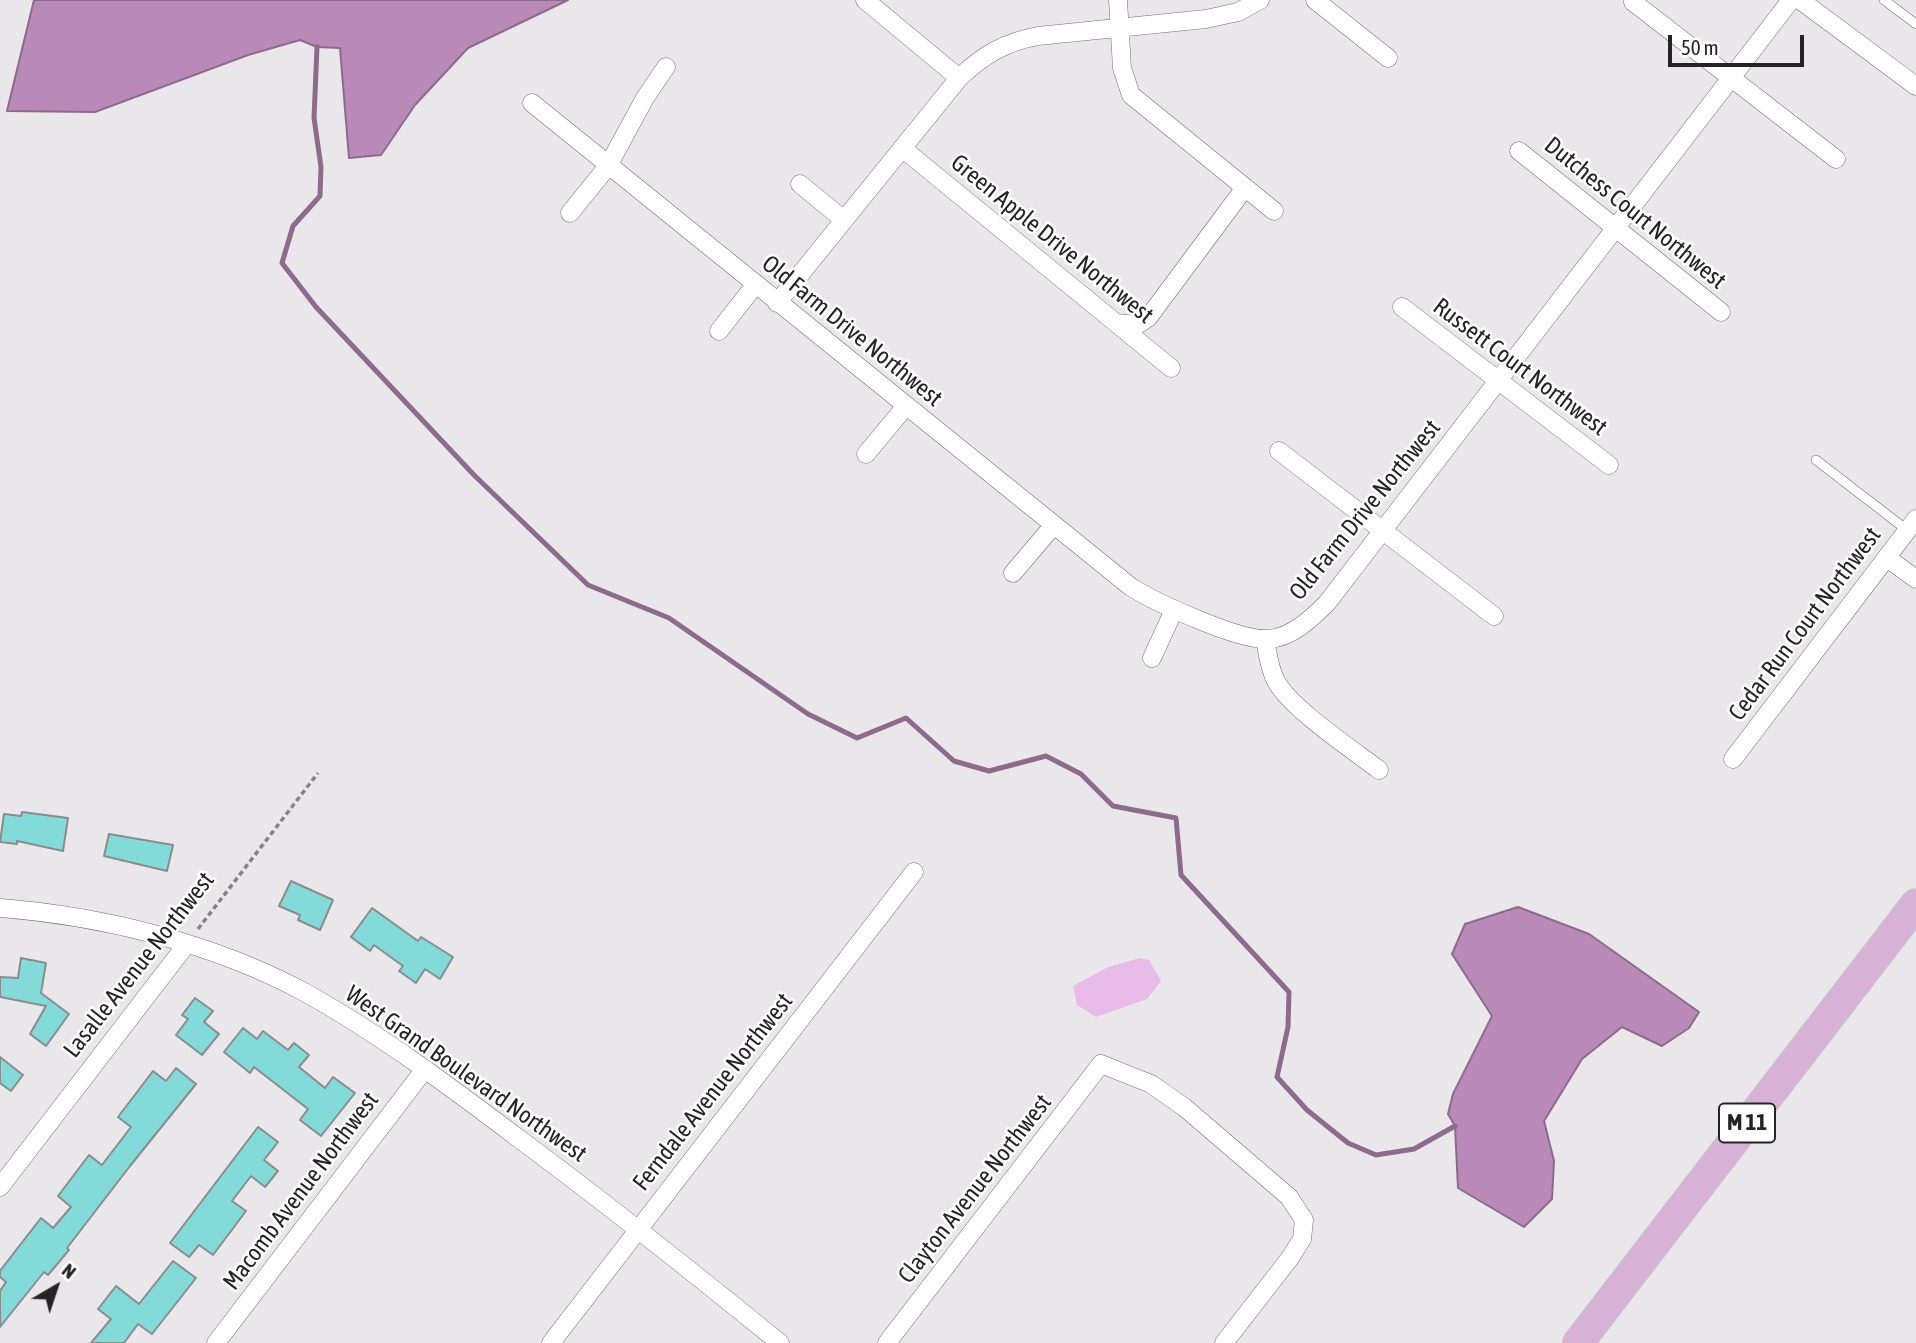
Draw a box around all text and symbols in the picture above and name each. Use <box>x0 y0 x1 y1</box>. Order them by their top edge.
scale bar <box>1671 21 1808 65</box>
text: 50 m <box>1681 35 1719 59</box>
street label: Dutchess Court Northwest <box>1538 131 1732 295</box>
street label: Green Apple Drive Northwest <box>945 148 1159 330</box>
street label: Old Farm Drive Northwest <box>756 249 948 413</box>
street label: Russett Court Northwest <box>1427 292 1613 442</box>
street label: Old Farm Drive Northwest <box>1283 414 1447 606</box>
street label: Cedar Run Court Northwest <box>1723 522 1887 726</box>
street label: Lasalle Avenue Northwest <box>58 866 220 1064</box>
street label: West Grand Boulevard Northwest <box>340 980 592 1168</box>
street label: Ferndale Avenue Northwest <box>627 988 799 1196</box>
street label: Macomb Avenue Northwest <box>217 1086 385 1296</box>
street label: Clayton Avenue Northwest <box>892 1089 1058 1289</box>
road number: M 11 <box>1719 1104 1775 1142</box>
north arrow <box>21 1252 91 1322</box>
text: N <box>58 1259 80 1283</box>

